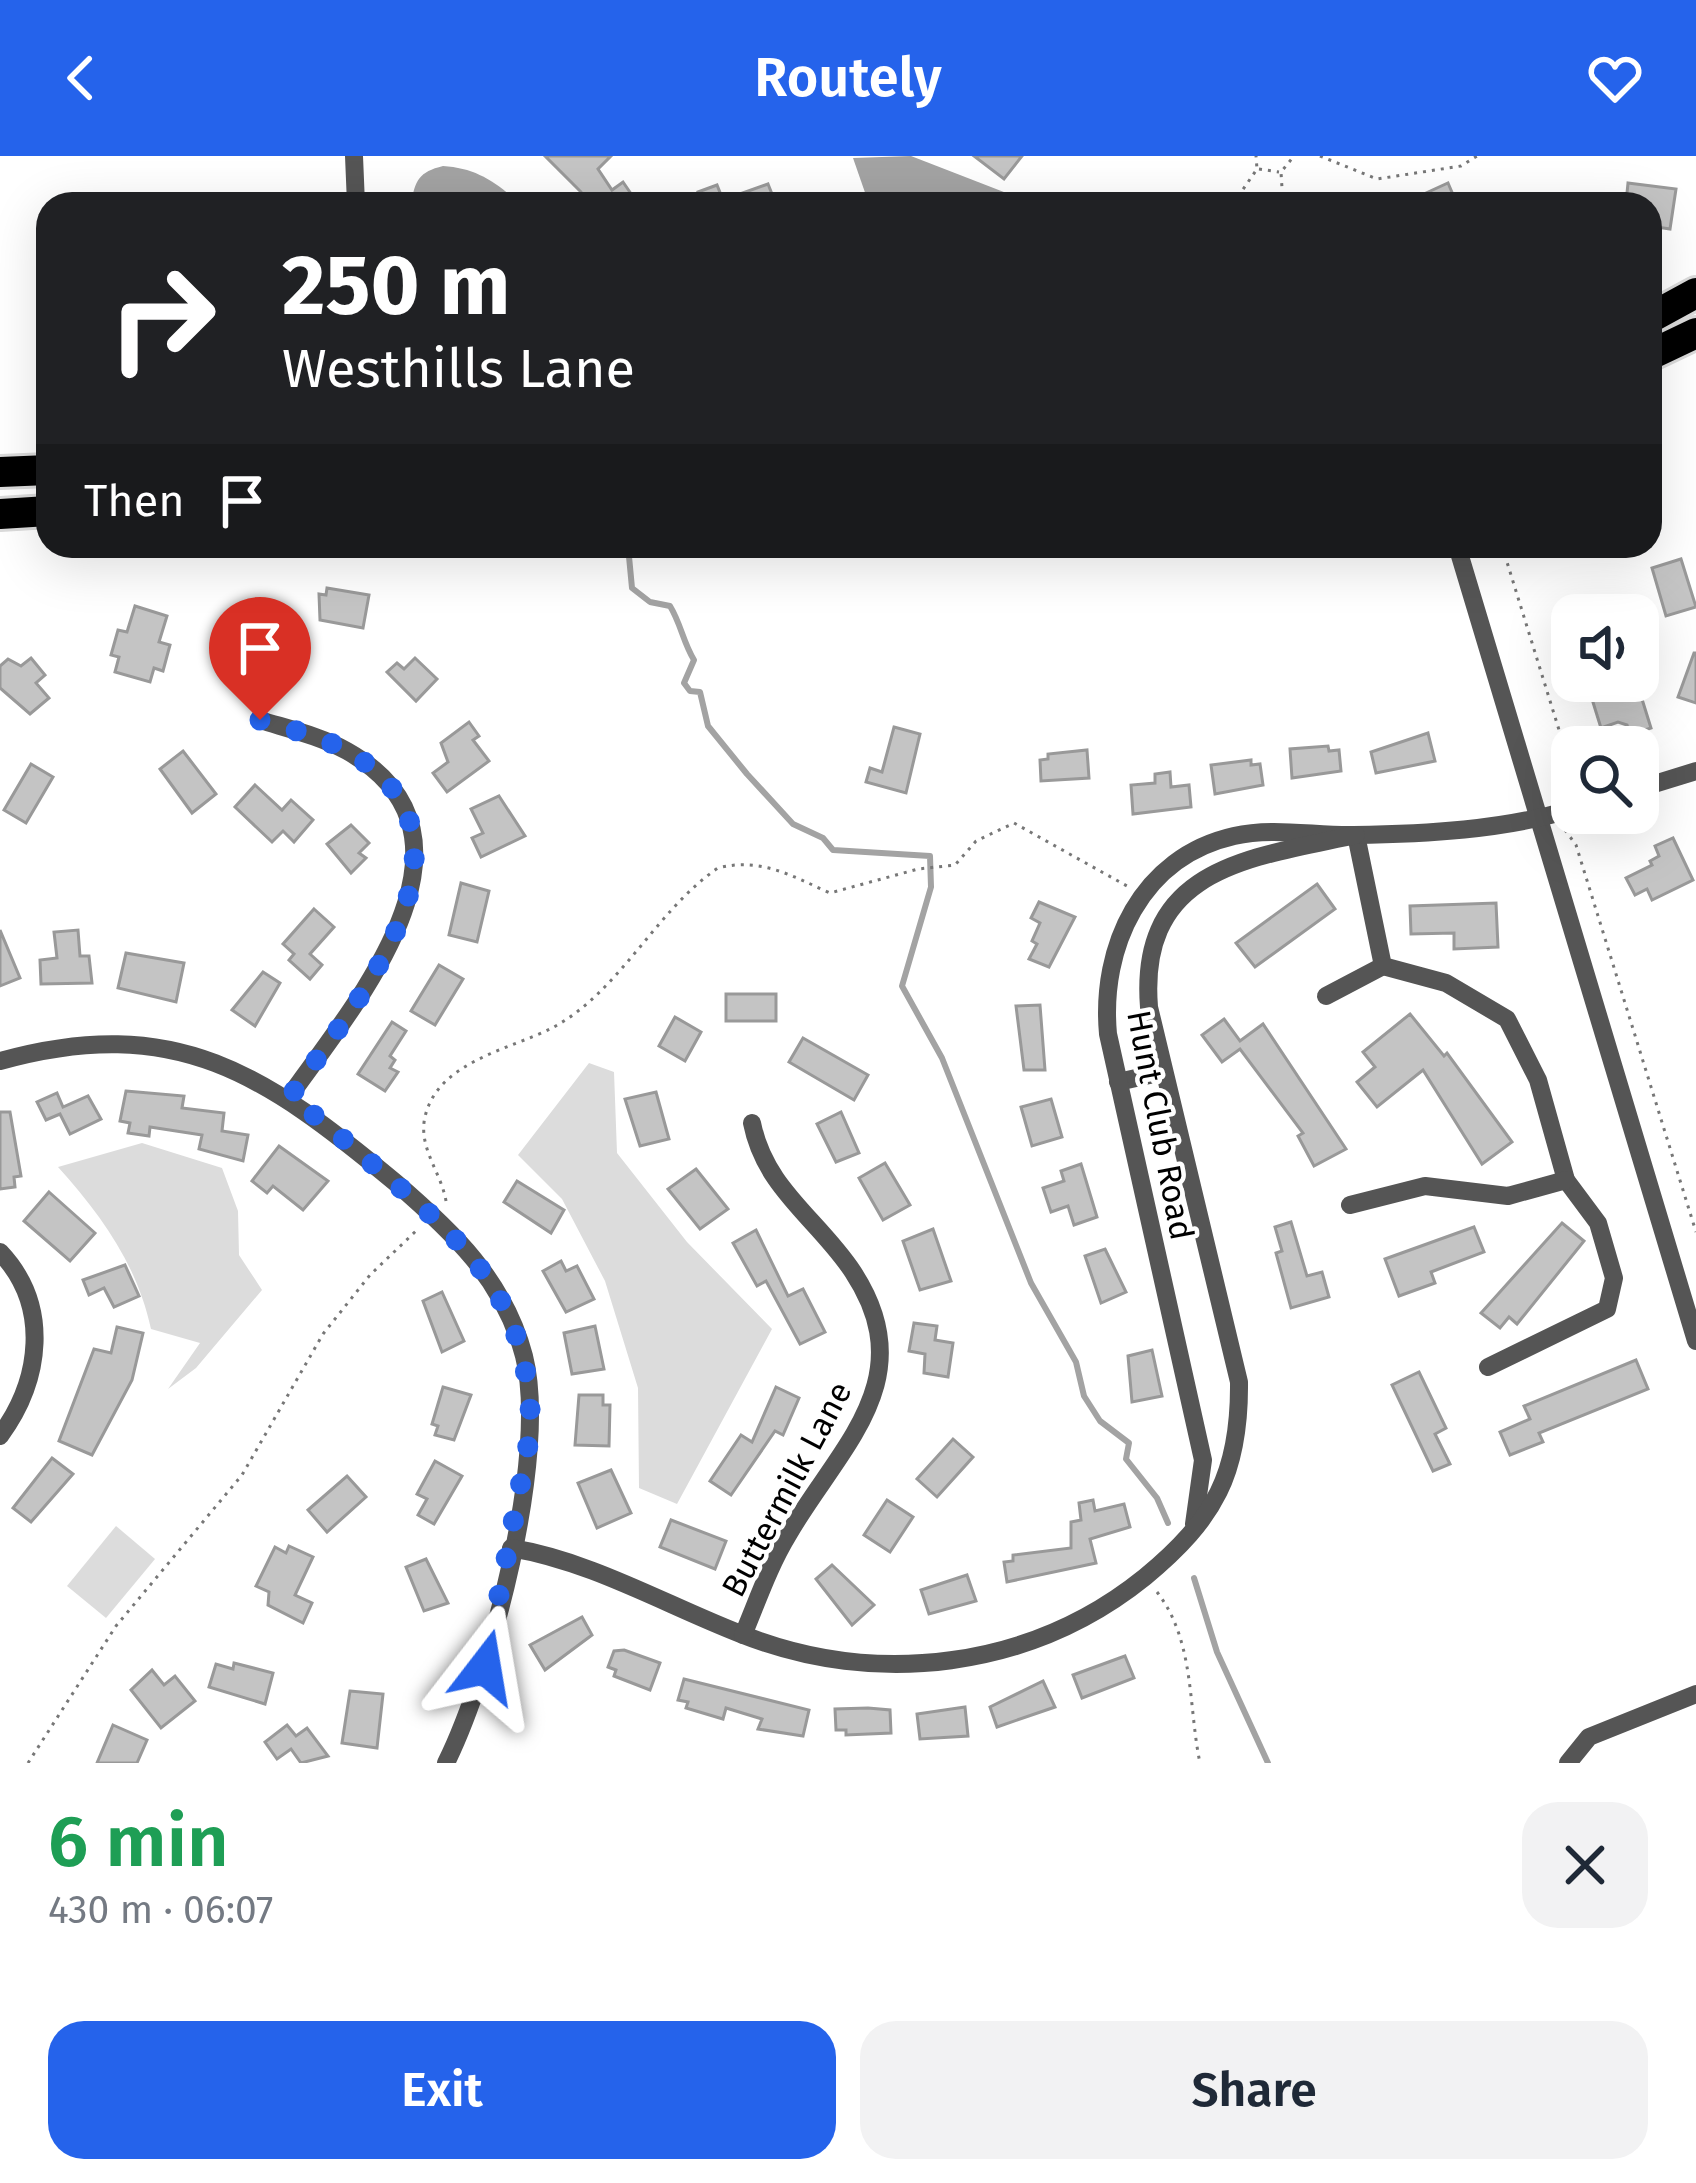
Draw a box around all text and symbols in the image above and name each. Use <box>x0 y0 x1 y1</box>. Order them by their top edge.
icon: back <box>48 45 114 111</box>
icon: heart <box>1582 45 1648 111</box>
text: Routely <box>754 46 942 110</box>
text: 250 m <box>282 235 510 336</box>
icon: right <box>84 240 240 396</box>
text: Westhills Lane <box>282 337 635 401</box>
icon: arrive <box>209 468 275 534</box>
text: Then <box>84 474 185 528</box>
map controls <box>1551 594 1659 834</box>
button: sound <box>1551 594 1659 702</box>
pin <box>209 597 311 720</box>
icon: arrive <box>227 615 293 681</box>
button: search <box>1551 726 1659 834</box>
street label: Hunt Club Road <box>1118 1007 1202 1243</box>
street label: Buttermilk Lane <box>713 1375 860 1604</box>
position arrow <box>422 1604 548 1730</box>
text: 6 min <box>48 1799 229 1885</box>
button: close <box>1522 1802 1648 1928</box>
text: 430 m · 06:07 <box>48 1887 273 1933</box>
button: Exit <box>48 2021 836 2159</box>
button: Share <box>860 2021 1648 2159</box>

